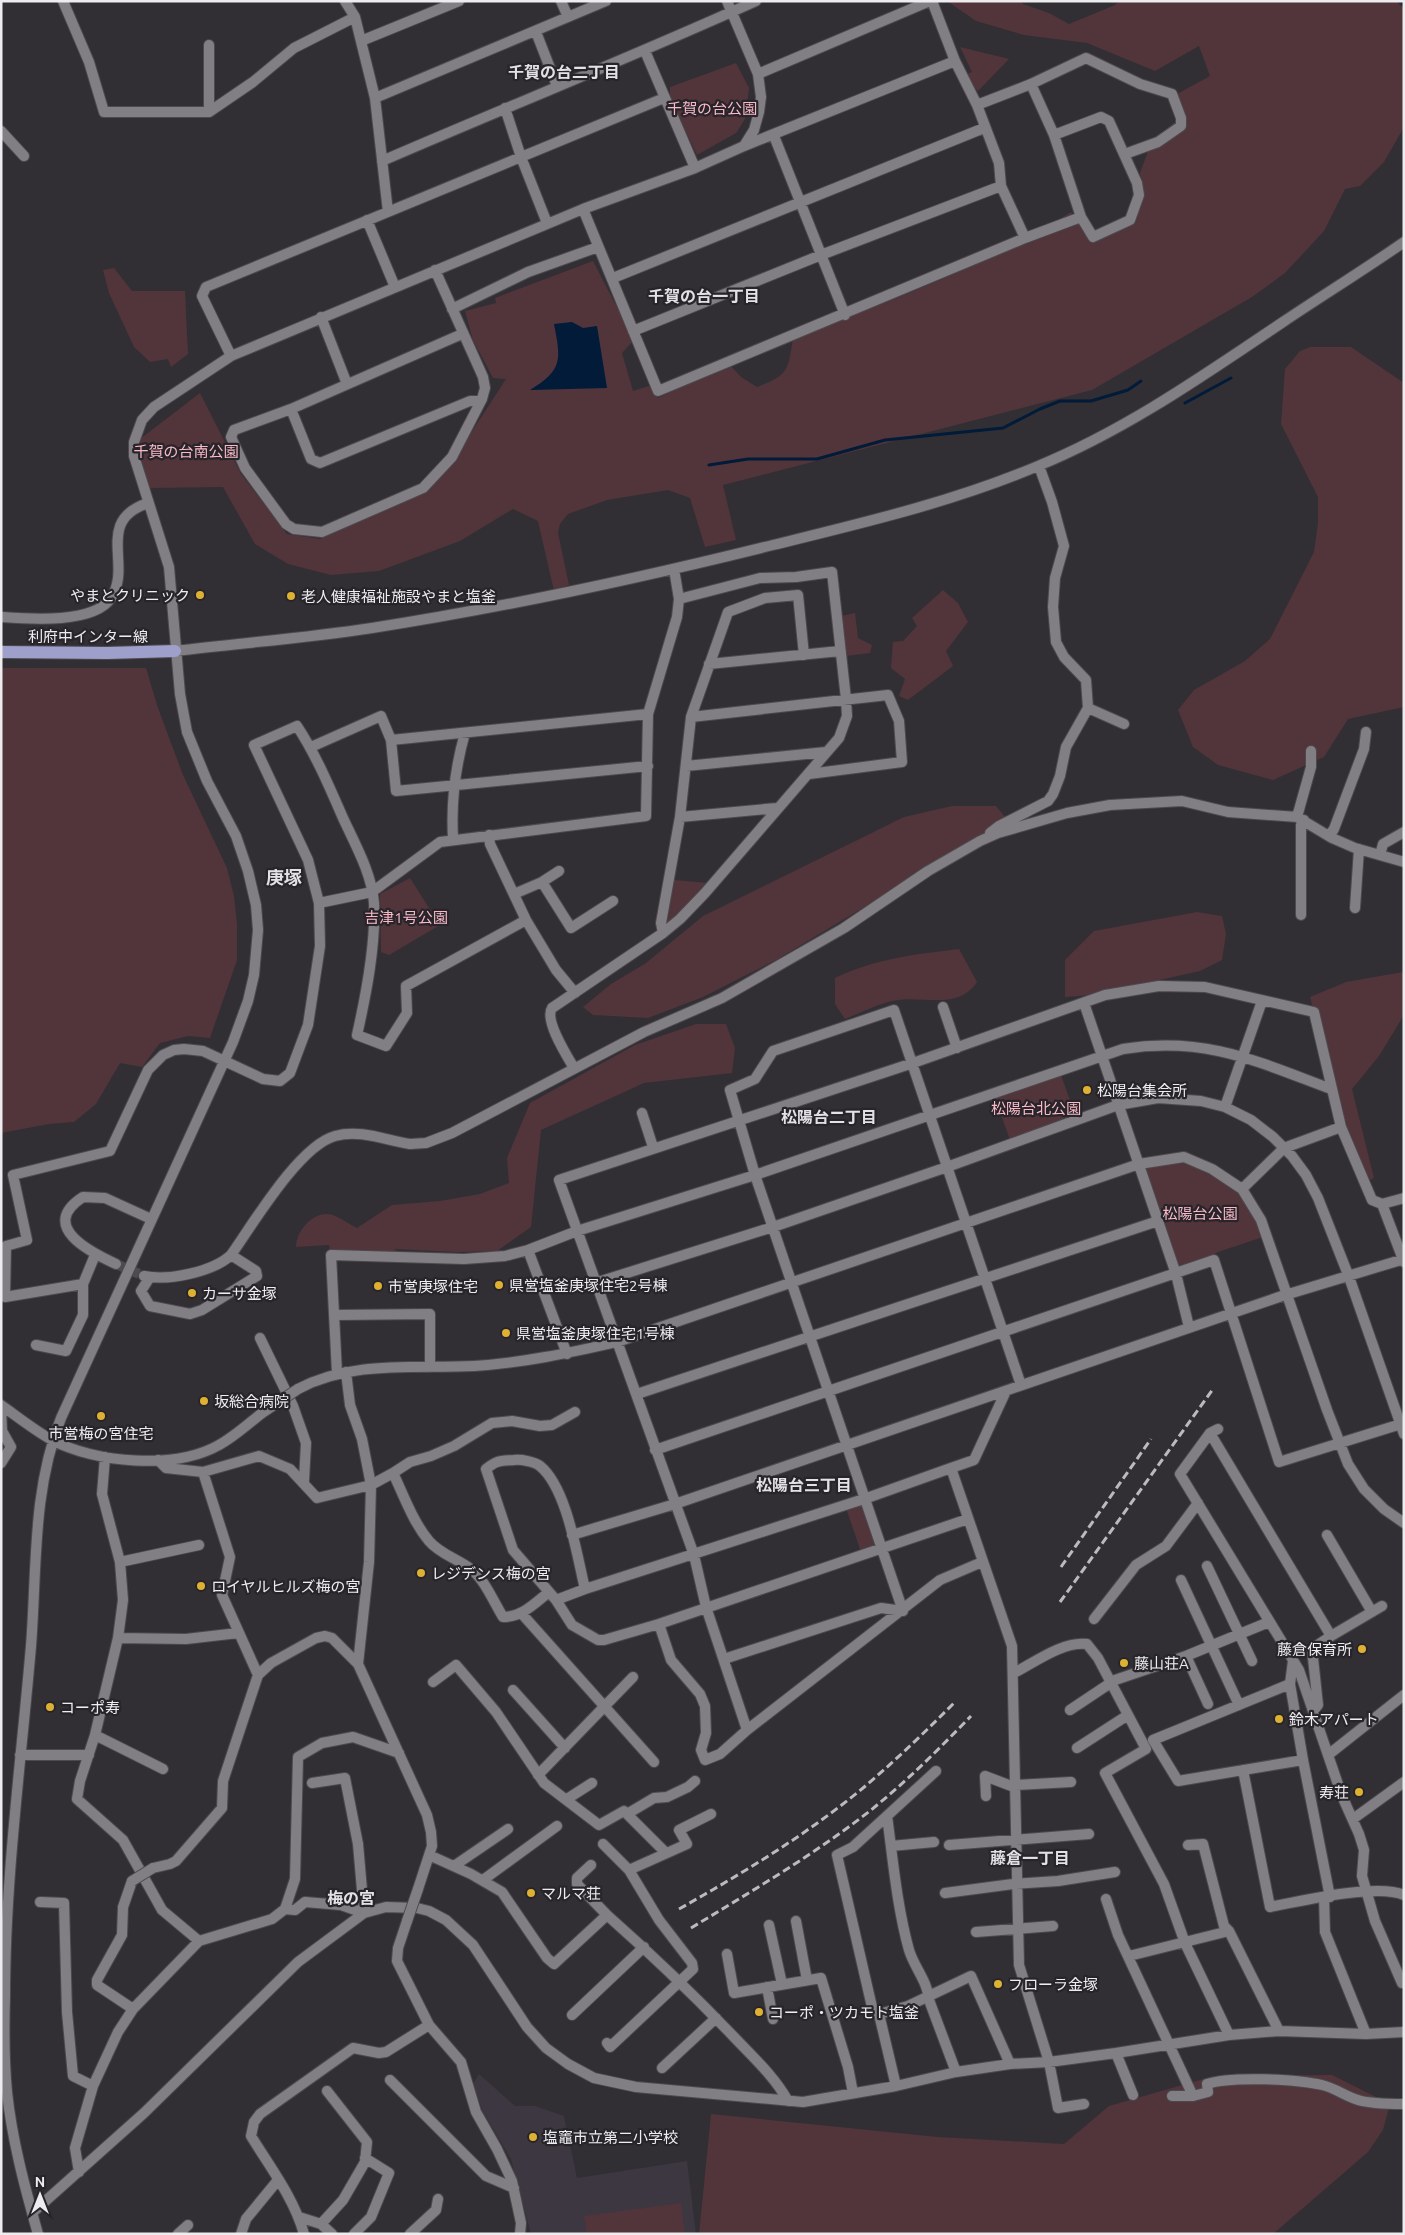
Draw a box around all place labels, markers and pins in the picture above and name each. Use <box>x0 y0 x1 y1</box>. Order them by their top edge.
place label: やまとクリニック <box>70 587 190 604</box>
place label: 老人健康福祉施設やまと塩釜 <box>301 588 496 605</box>
marker: やまとクリニック <box>194 589 206 601</box>
marker: 老人健康福祉施設やまと塩釜 <box>285 590 297 602</box>
place label: 松陽台集会所 <box>1097 1082 1187 1099</box>
marker: 松陽台集会所 <box>1081 1084 1093 1096</box>
place label: 県営塩釜庚塚住宅2号棟 <box>509 1277 667 1294</box>
place label: 市営庚塚住宅 <box>388 1278 478 1295</box>
marker: 県営塩釜庚塚住宅2号棟 <box>493 1279 505 1291</box>
marker: 市営庚塚住宅 <box>372 1280 384 1292</box>
place label: カーサ金塚 <box>202 1285 277 1302</box>
marker: カーサ金塚 <box>186 1287 198 1299</box>
place label: 県営塩釜庚塚住宅1号棟 <box>516 1325 674 1342</box>
marker: 県営塩釜庚塚住宅1号棟 <box>500 1327 512 1339</box>
place label: 坂総合病院 <box>214 1393 289 1410</box>
marker: 坂総合病院 <box>198 1395 210 1407</box>
marker: 市営梅の宮住宅 <box>95 1410 107 1422</box>
place label: 市営梅の宮住宅 <box>48 1425 154 1442</box>
place label: レジデンス梅の宮 <box>431 1565 551 1582</box>
marker: レジデンス梅の宮 <box>415 1567 427 1579</box>
place label: ロイヤルヒルズ梅の宮 <box>211 1578 361 1595</box>
marker: ロイヤルヒルズ梅の宮 <box>195 1580 207 1592</box>
place label: 藤倉保育所 <box>1277 1641 1352 1658</box>
marker: 藤倉保育所 <box>1356 1643 1368 1655</box>
place label: 藤山荘A <box>1134 1655 1189 1672</box>
marker: 藤山荘A <box>1118 1657 1130 1669</box>
place label: コーポ寿 <box>60 1699 120 1716</box>
marker: コーポ寿 <box>44 1701 56 1713</box>
place label: 鈴木アパート <box>1289 1711 1379 1728</box>
marker: 鈴木アパート <box>1273 1713 1285 1725</box>
place label: 寿荘 <box>1319 1784 1349 1801</box>
marker: 寿荘 <box>1353 1786 1365 1798</box>
place label: マルマ荘 <box>541 1885 601 1902</box>
marker: マルマ荘 <box>525 1887 537 1899</box>
place label: フローラ金塚 <box>1008 1976 1098 1993</box>
marker: フローラ金塚 <box>992 1978 1004 1990</box>
place label: コーポ・ツカモト塩釜 <box>769 2004 919 2021</box>
marker: コーポ・ツカモト塩釜 <box>753 2006 765 2018</box>
place label: 塩竈市立第二小学校 <box>543 2129 678 2146</box>
marker: 塩竈市立第二小学校 <box>527 2131 539 2143</box>

